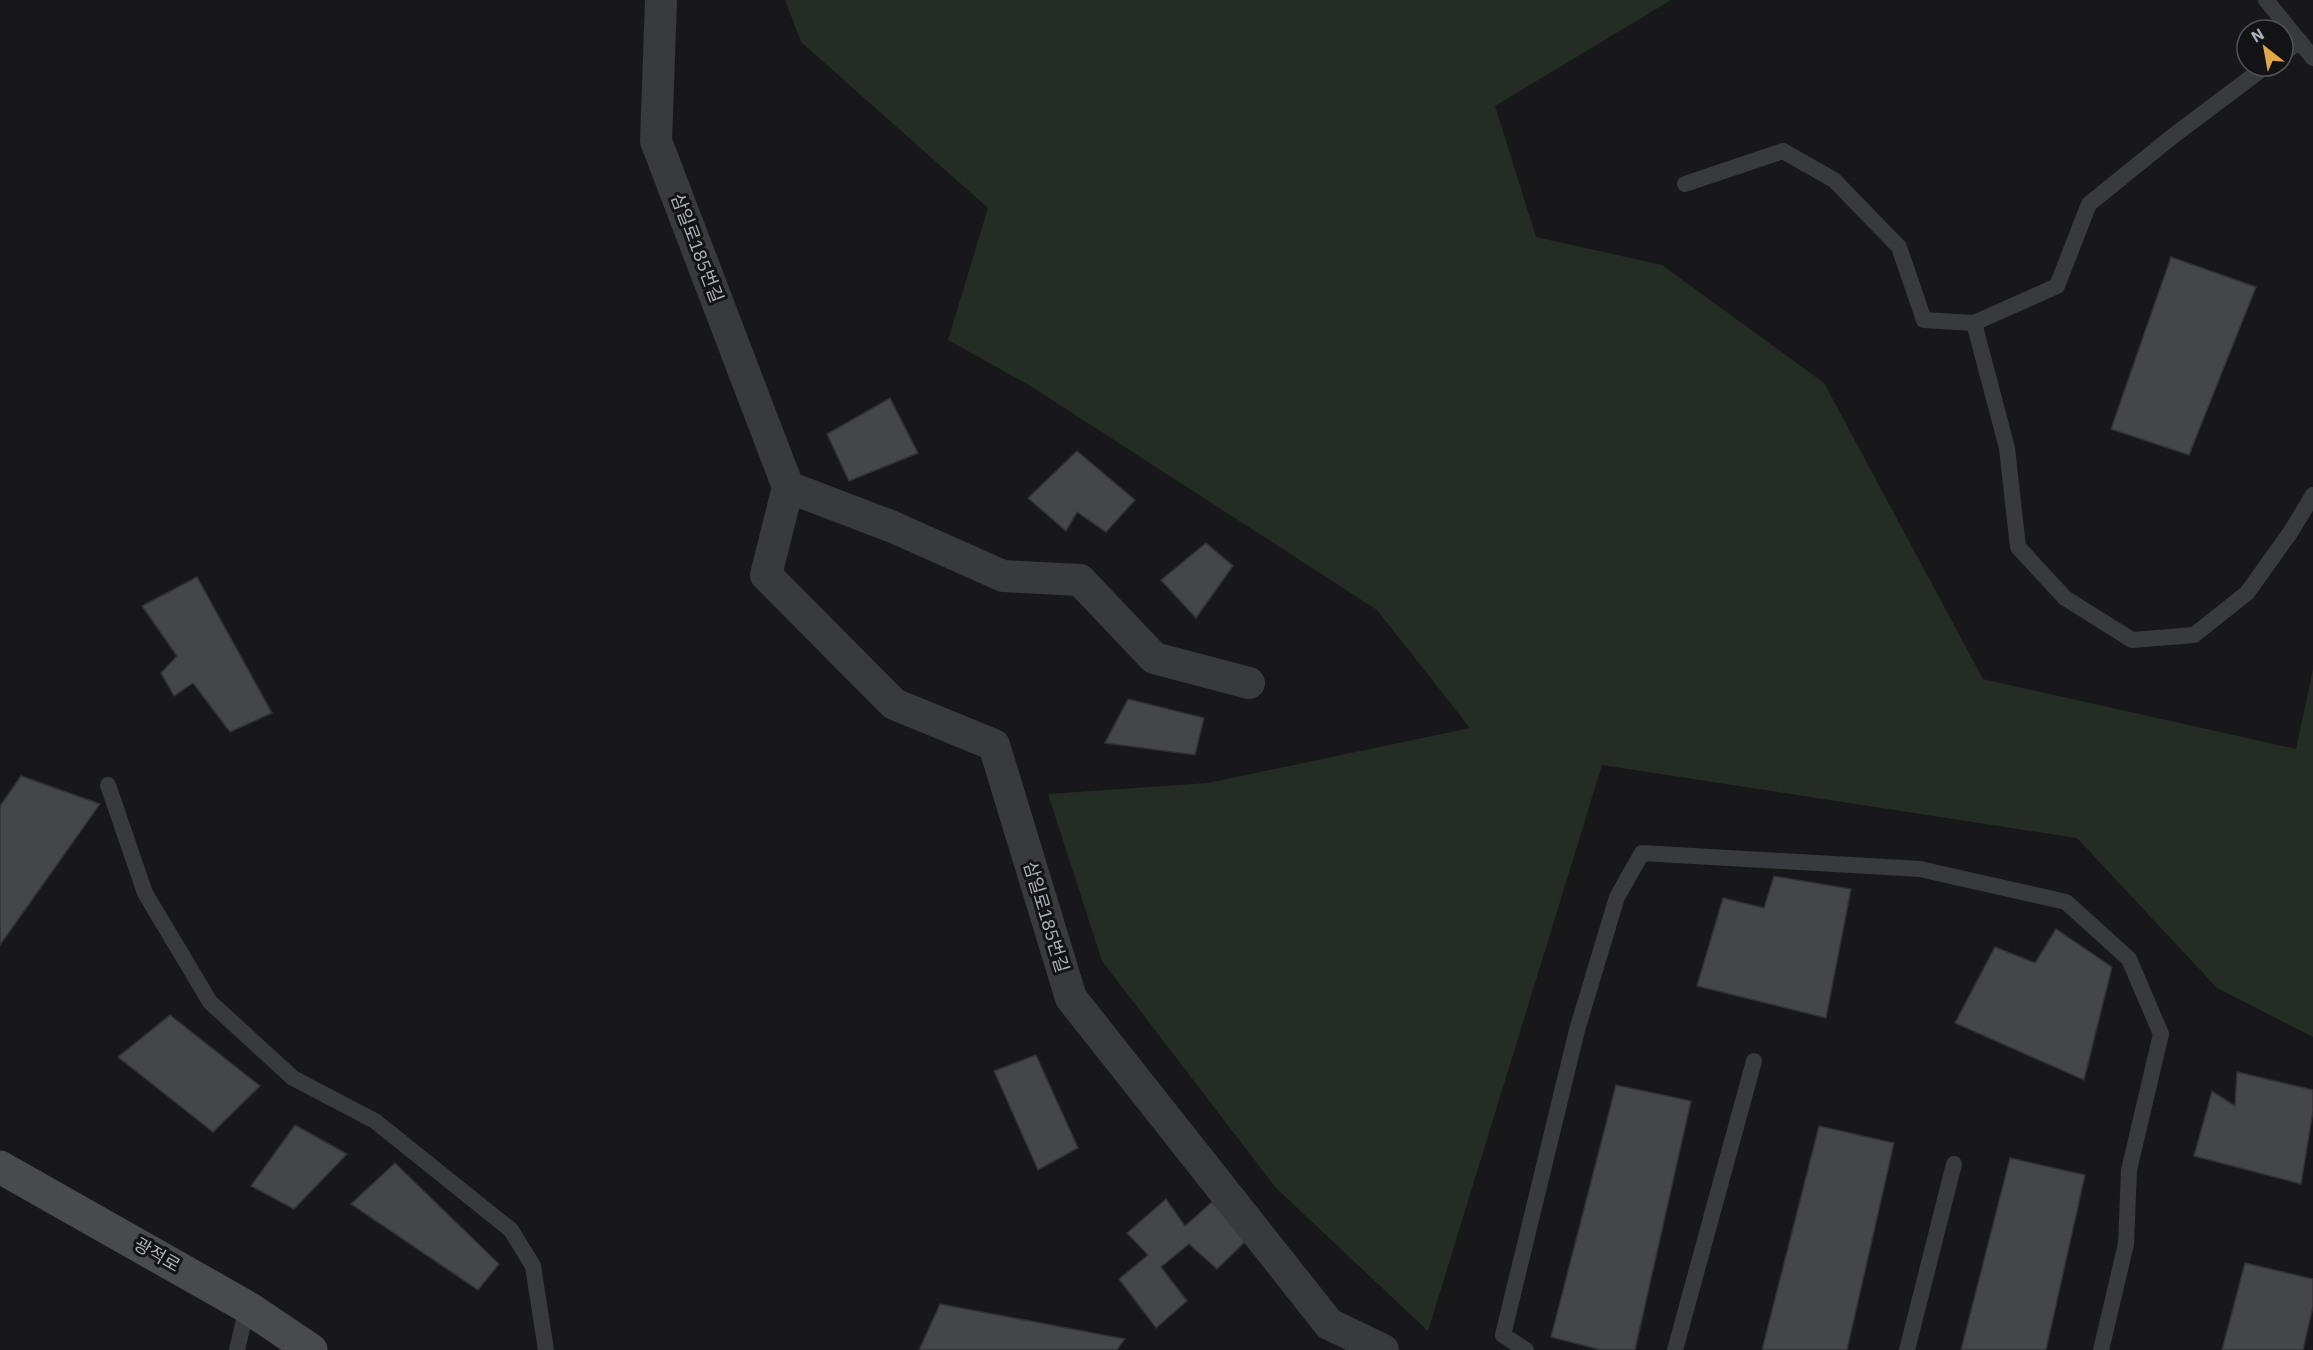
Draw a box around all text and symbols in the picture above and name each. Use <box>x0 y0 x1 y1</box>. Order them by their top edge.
north arrow <box>2235 18 2295 78</box>
text: N <box>2247 24 2267 47</box>
street label: 삼일로185번길 <box>666 190 729 306</box>
street label: 삼일로185번길 <box>1019 858 1074 975</box>
street label: 광적로 <box>130 1232 185 1277</box>

